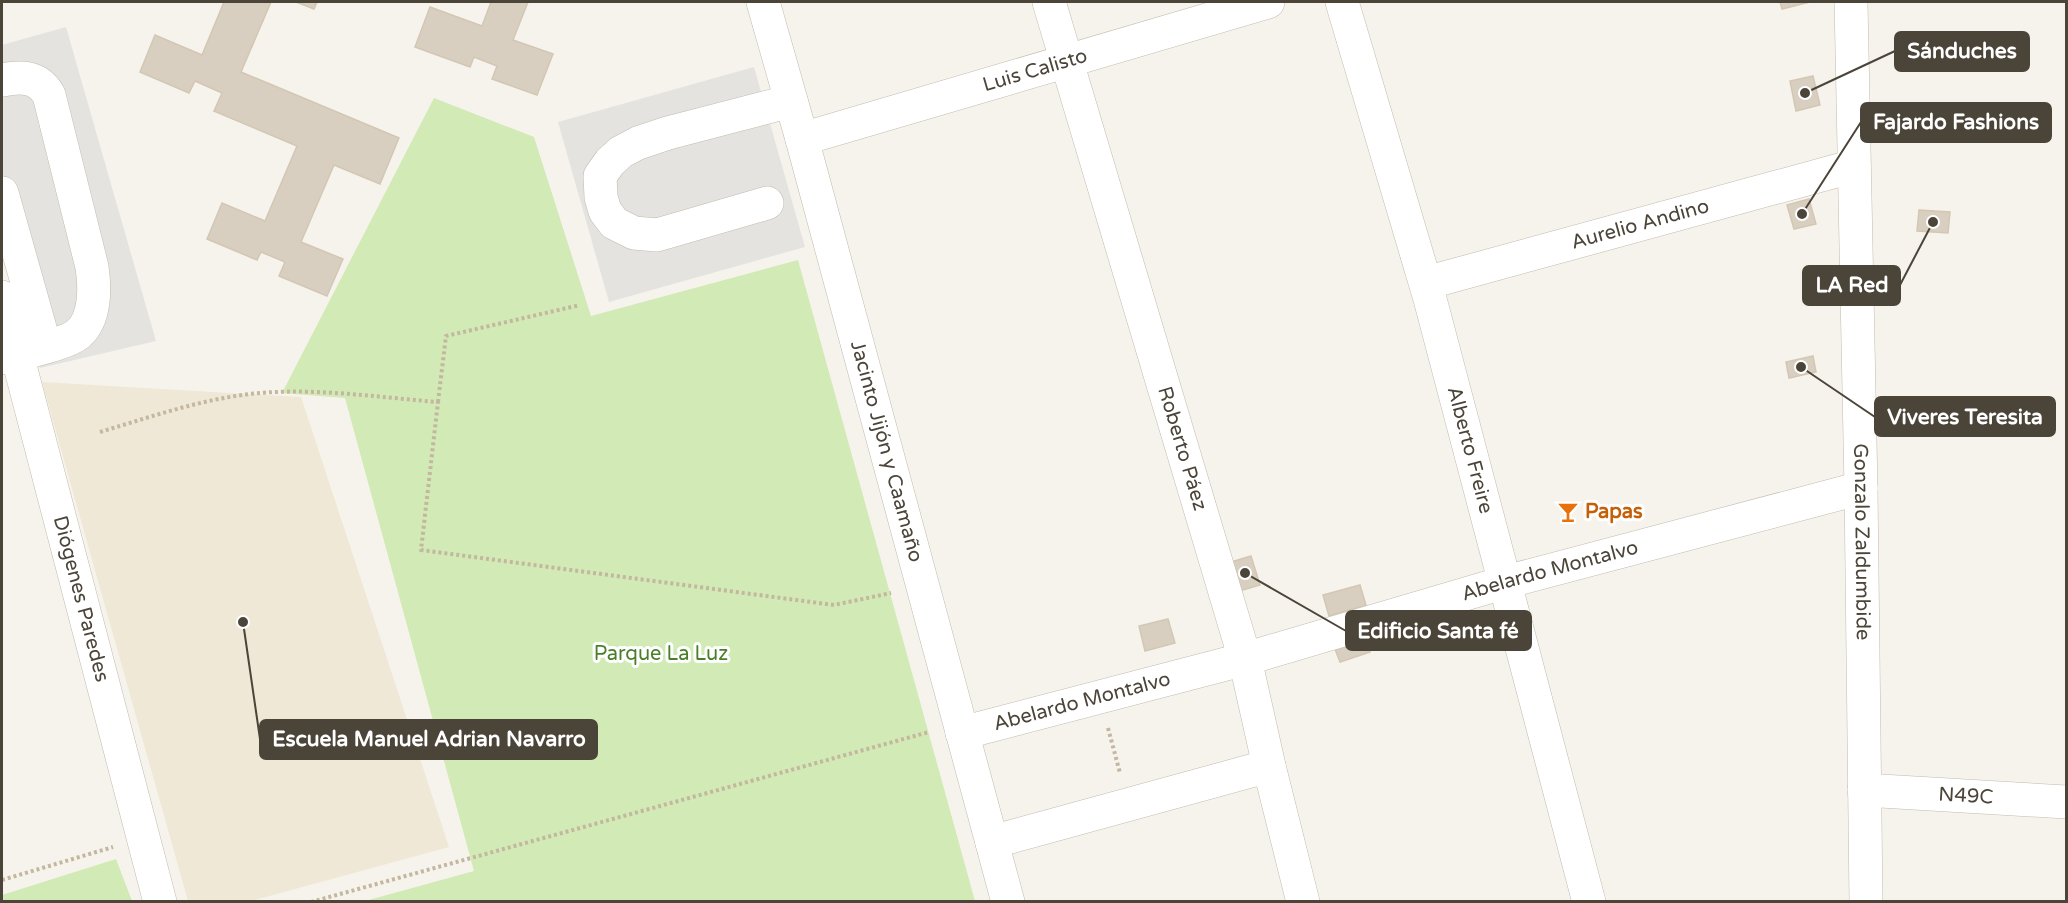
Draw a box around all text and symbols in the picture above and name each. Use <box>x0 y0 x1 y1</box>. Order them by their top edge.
callout: Sánduches <box>1895 32 2029 71</box>
text: Sánduches <box>1907 39 2017 64</box>
street label: Luis Calisto <box>980 44 1090 97</box>
callout: Fajardo Fashions <box>1861 103 2051 142</box>
text: Fajardo Fashions <box>1873 110 2039 135</box>
street label: Aurelio Andino <box>1569 194 1712 255</box>
callout: LA Red <box>1803 266 1900 305</box>
text: LA Red <box>1816 273 1888 298</box>
street label: Jacinto Jijón y Caamaño <box>845 338 928 565</box>
street label: Roberto Páez <box>1152 384 1212 514</box>
street label: Alberto Freire <box>1442 384 1498 516</box>
callout: Viveres Teresita <box>1875 397 2055 436</box>
text: Viveres Teresita <box>1887 405 2043 430</box>
street label: Gonzalo Zaldumbide <box>1848 443 1875 640</box>
bar icon: Papas <box>1556 500 1580 524</box>
place label: Papas <box>1585 500 1643 524</box>
street label: Diógenes Paredes <box>48 513 114 684</box>
street label: Abelardo Montalvo <box>1459 535 1641 606</box>
callout: Edificio Santa fé <box>1346 611 1531 650</box>
text: Edificio Santa fé <box>1357 619 1519 644</box>
park label: Parque La Luz <box>594 642 728 666</box>
street label: Abelardo Montalvo <box>991 667 1173 736</box>
callout: Escuela Manuel Adrian Navarro <box>260 720 597 759</box>
text: Escuela Manuel Adrian Navarro <box>272 727 586 752</box>
street label: N49C <box>1938 782 1994 810</box>

